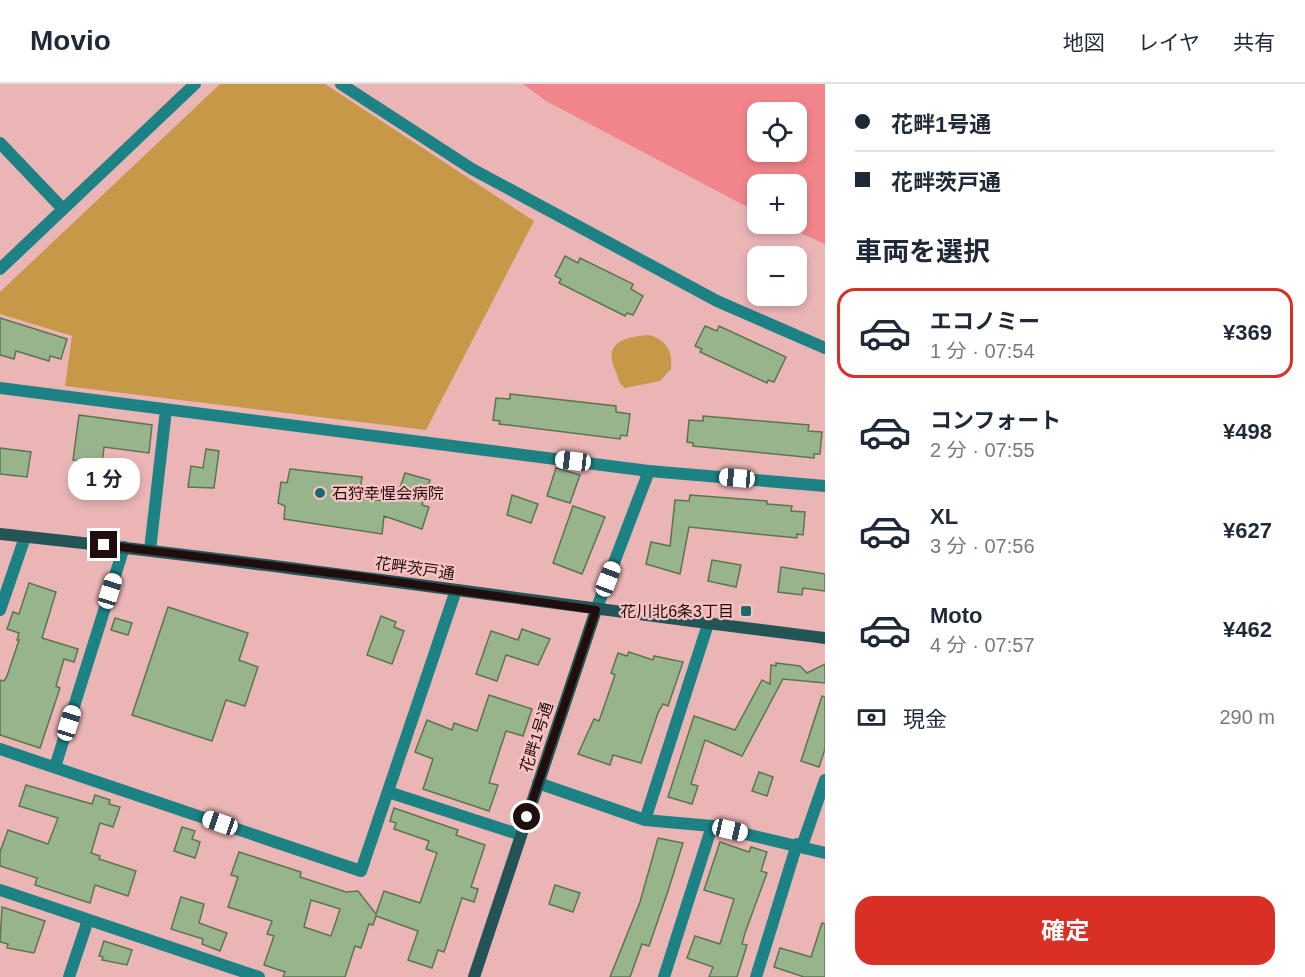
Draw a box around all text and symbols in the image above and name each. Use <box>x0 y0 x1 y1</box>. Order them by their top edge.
text: Movio <box>30 25 111 56</box>
text: 地図 <box>1063 31 1105 54</box>
text: レイヤ <box>1138 31 1200 54</box>
text: 共有 <box>1233 31 1275 54</box>
map controls <box>747 102 807 306</box>
button: locate <box>747 102 807 162</box>
text: 花畔1号通 <box>891 112 991 137</box>
text: 花畔茨戸通 <box>891 170 1001 195</box>
button: + <box>747 174 807 234</box>
text: 車両を選択 <box>855 237 990 267</box>
button: − <box>747 246 807 306</box>
icon: car <box>858 306 912 360</box>
text: エコノミー <box>930 309 1040 334</box>
text: ¥369 <box>1223 320 1272 345</box>
text: 1 分 · 07:54 <box>930 340 1035 362</box>
icon: car <box>858 405 912 459</box>
text: コンフォート <box>930 408 1061 433</box>
text: ¥498 <box>1223 419 1272 444</box>
text: 2 分 · 07:55 <box>930 439 1035 461</box>
car <box>554 450 592 472</box>
callout: 1 分 <box>68 458 140 500</box>
car <box>718 467 756 489</box>
text: 1 分 <box>86 468 122 490</box>
place label: 石狩幸惺会病院 <box>332 485 444 502</box>
marker: 石狩幸惺会病院 <box>313 486 327 500</box>
icon: car <box>858 504 912 558</box>
text: XL <box>930 504 958 529</box>
text: ¥627 <box>1223 518 1272 543</box>
route end <box>90 531 117 558</box>
text: 3 分 · 07:56 <box>930 535 1035 557</box>
street label: 花畔茨戸通 <box>374 555 456 582</box>
car <box>593 559 623 599</box>
car <box>96 571 124 611</box>
place label: 花川北6条3丁目 <box>620 603 734 620</box>
icon: car <box>858 603 912 657</box>
text: Moto <box>930 603 983 628</box>
marker: 花川北6条3丁目 <box>739 604 753 618</box>
text: ¥462 <box>1223 617 1272 642</box>
text: 4 分 · 07:57 <box>930 634 1035 656</box>
street label: 花畔1号通 <box>517 700 556 774</box>
icon: cash <box>855 701 888 734</box>
car <box>55 703 83 743</box>
text: 290 m <box>1219 706 1275 728</box>
text: 現金 <box>903 707 947 732</box>
route start <box>513 803 540 830</box>
car <box>200 809 240 837</box>
car <box>710 817 750 843</box>
button: 確定 <box>855 896 1275 965</box>

